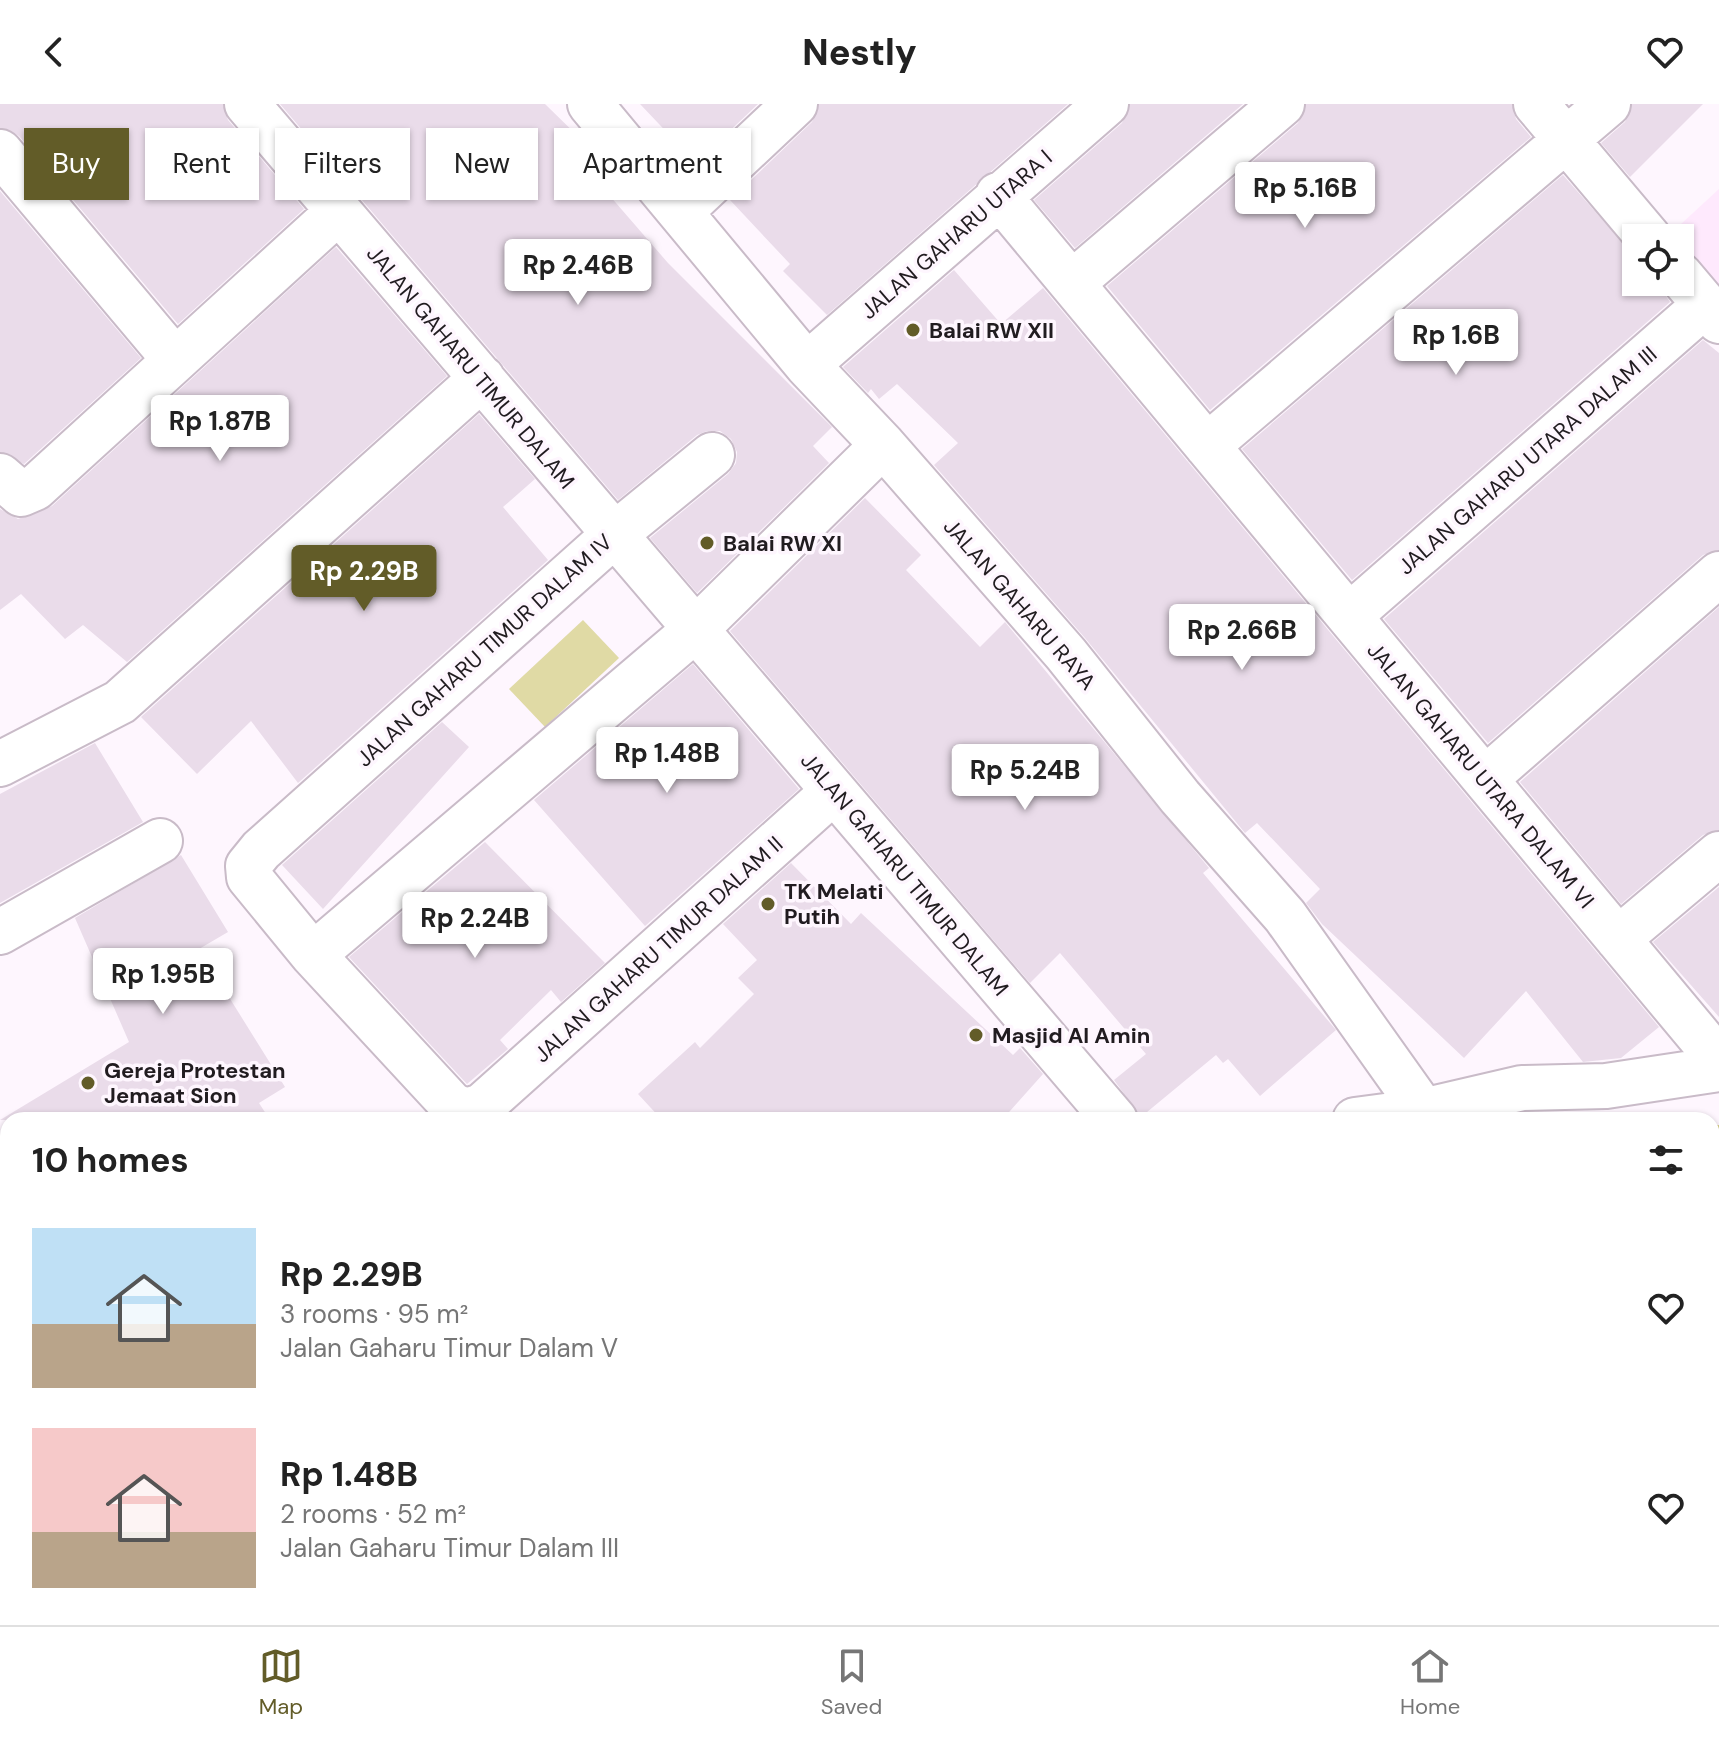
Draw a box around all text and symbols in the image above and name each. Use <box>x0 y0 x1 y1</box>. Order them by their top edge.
text: Nestly <box>802 29 917 76</box>
icon: back <box>32 30 76 74</box>
icon: heart <box>1643 30 1687 74</box>
chip: Buy <box>24 128 129 200</box>
chip: Rent <box>145 128 259 200</box>
chip: Filters <box>275 128 410 200</box>
chip: New <box>426 128 538 200</box>
chip: Apartment <box>554 128 751 200</box>
street label: JALAN GAHARU UTARA I <box>854 143 1058 326</box>
pin: Rp 5.16B <box>1222 162 1388 230</box>
text: Rp 5.16B <box>1253 171 1357 205</box>
map controls <box>1622 224 1694 296</box>
button: locate <box>1622 224 1694 296</box>
pin: Rp 2.46B <box>495 239 661 307</box>
street label: JALAN GAHARU TIMUR DALAM <box>360 240 581 495</box>
text: Rp 2.46B <box>522 248 634 282</box>
pin: Rp 1.6B <box>1382 309 1530 377</box>
place label: Balai RW XII <box>929 316 1054 345</box>
text: Rp 1.6B <box>1412 318 1500 352</box>
marker: Balai RW XII <box>904 321 922 339</box>
street label: JALAN GAHARU UTARA DALAM III <box>1392 340 1663 581</box>
pin: Rp 1.87B <box>137 395 303 463</box>
text: Rp 1.87B <box>169 404 271 438</box>
street label: JALAN GAHARU RAYA <box>937 512 1102 696</box>
street label: JALAN GAHARU TIMUR DALAM IV <box>350 527 619 773</box>
place label: Balai RW XI <box>723 529 842 558</box>
marker: Balai RW XI <box>698 534 716 552</box>
pin: Rp 2.29B <box>281 545 447 613</box>
text: Rp 2.29B <box>309 554 419 588</box>
pin: Rp 2.66B <box>1159 604 1325 672</box>
text: Rp 2.66B <box>1187 613 1297 647</box>
street label: JALAN GAHARU UTARA DALAM VI <box>1361 636 1601 914</box>
pin: Rp 1.48B <box>584 727 750 795</box>
text: Rp 1.48B <box>614 736 720 770</box>
pin: Rp 5.24B <box>942 744 1108 812</box>
street label: JALAN GAHARU TIMUR DALAM <box>794 747 1015 1002</box>
text: Rp 5.24B <box>970 753 1080 787</box>
street label: JALAN GAHARU TIMUR DALAM II <box>528 830 789 1069</box>
place label: TK Melati Putih <box>784 877 884 931</box>
pin: Rp 2.24B <box>392 892 558 960</box>
marker: TK Melati Putih <box>759 895 777 913</box>
text: Rp 2.24B <box>420 901 530 935</box>
pin: Rp 1.95B <box>80 948 246 1016</box>
text: Rp 1.95B <box>111 957 215 991</box>
place label: Masjid Al Amin <box>992 1021 1150 1050</box>
marker: Masjid Al Amin <box>967 1026 985 1044</box>
place label: Gereja Protestan Jemaat Sion <box>104 1056 286 1110</box>
marker: Gereja Protestan Jemaat Sion <box>79 1074 97 1092</box>
text: 10 homes <box>32 1138 189 1183</box>
icon: filters <box>1644 1138 1688 1182</box>
text: Rp 2.29B <box>280 1252 423 1297</box>
icon: home <box>96 1260 192 1356</box>
icon: heart <box>1644 1286 1688 1330</box>
text: 3 rooms · 95 m² <box>280 1297 468 1331</box>
text: Jalan Gaharu Timur Dalam V <box>280 1331 618 1365</box>
text: Rp 1.48B <box>280 1452 418 1497</box>
icon: home <box>96 1460 192 1556</box>
icon: heart <box>1644 1486 1688 1530</box>
text: 2 rooms · 52 m² <box>280 1497 466 1531</box>
text: Jalan Gaharu Timur Dalam III <box>280 1531 619 1565</box>
tab: Map <box>259 1644 303 1721</box>
tab: Saved <box>821 1644 882 1721</box>
tab: Home <box>1400 1644 1460 1721</box>

